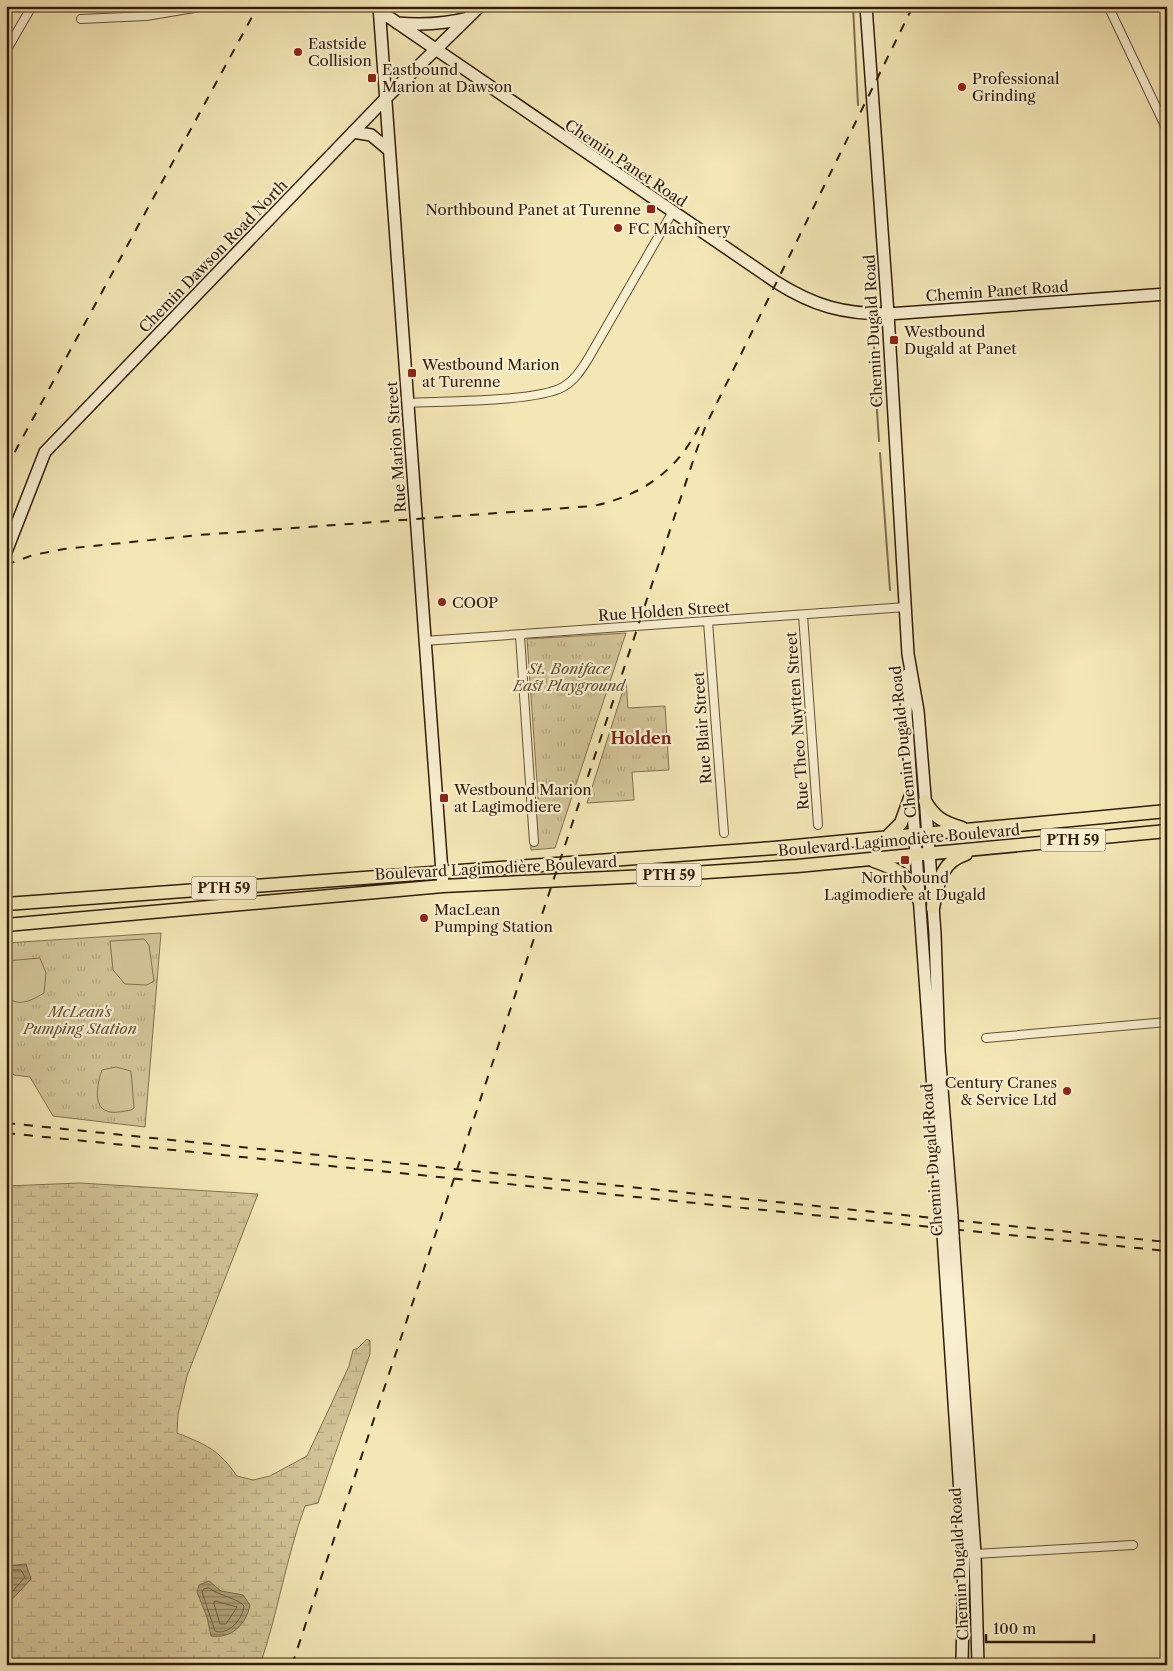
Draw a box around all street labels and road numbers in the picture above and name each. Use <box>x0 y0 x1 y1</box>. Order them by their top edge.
street label: Chemin Panet Road <box>561 115 691 211</box>
street label: Chemin Dawson Road North <box>135 175 292 337</box>
street label: Chemin Dugald Road <box>860 254 886 408</box>
street label: Chemin Panet Road <box>925 277 1069 305</box>
street label: Rue Marion Street <box>382 380 410 513</box>
street label: Rue Holden Street <box>597 597 731 625</box>
street label: Rue Theo Nuytten Street <box>781 630 813 811</box>
street label: Chemin Dugald Road <box>886 665 920 819</box>
street label: Rue Blair Street <box>689 671 715 785</box>
street label: Boulevard Lagimodière Boulevard <box>777 820 1021 860</box>
road number: PTH 59 <box>1040 828 1106 852</box>
street label: Boulevard Lagimodière Boulevard <box>374 852 618 884</box>
road number: PTH 59 <box>636 864 702 886</box>
road number: PTH 59 <box>192 876 256 900</box>
street label: Chemin Dugald Road <box>917 1083 947 1237</box>
street label: Chemin Dugald Road <box>946 1487 972 1641</box>

